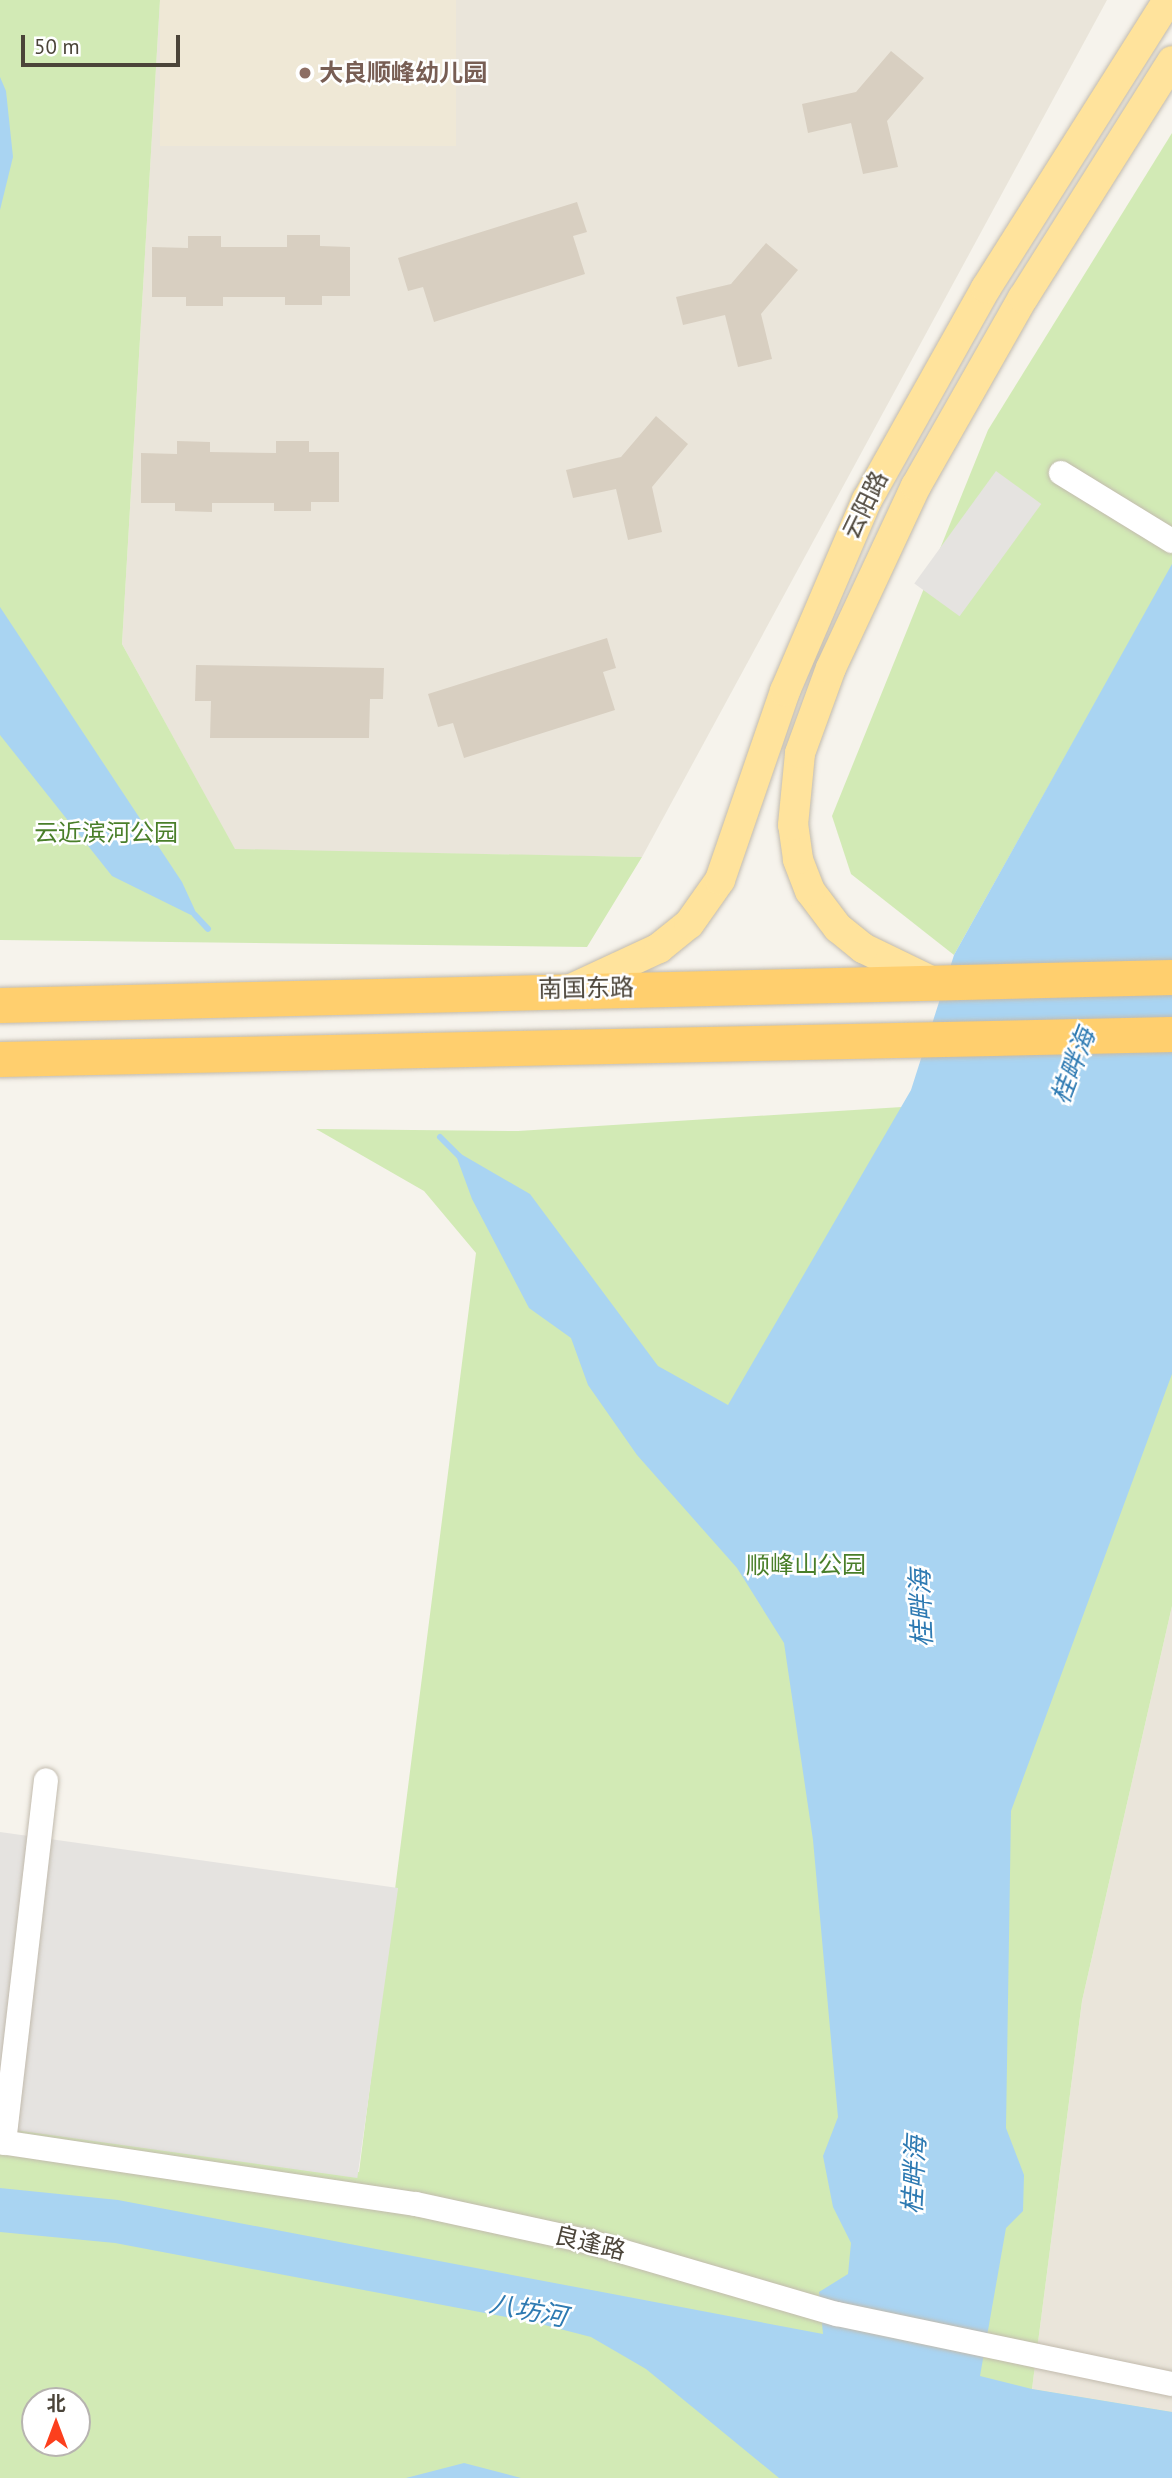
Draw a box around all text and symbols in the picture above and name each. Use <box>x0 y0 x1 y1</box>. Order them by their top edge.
scale bar <box>24 21 184 65</box>
text: 50 m <box>34 33 80 60</box>
place label: 大良顺峰幼儿园 <box>319 59 487 87</box>
marker: 大良顺峰幼儿园 <box>297 65 313 81</box>
street label: 云阳路 <box>836 466 894 544</box>
park label: 云近滨河公园 <box>34 819 178 847</box>
street label: 南国东路 <box>538 973 634 1003</box>
water label: 桂畔海 <box>1044 1024 1102 1108</box>
park label: 顺峰山公园 <box>746 1551 866 1579</box>
water label: 桂畔海 <box>904 1568 938 1648</box>
water label: 桂畔海 <box>896 2135 932 2215</box>
street label: 良逢路 <box>552 2220 628 2266</box>
water label: 八坊河 <box>487 2287 569 2333</box>
north arrow <box>21 2387 91 2457</box>
text: 北 <box>46 2391 66 2415</box>

